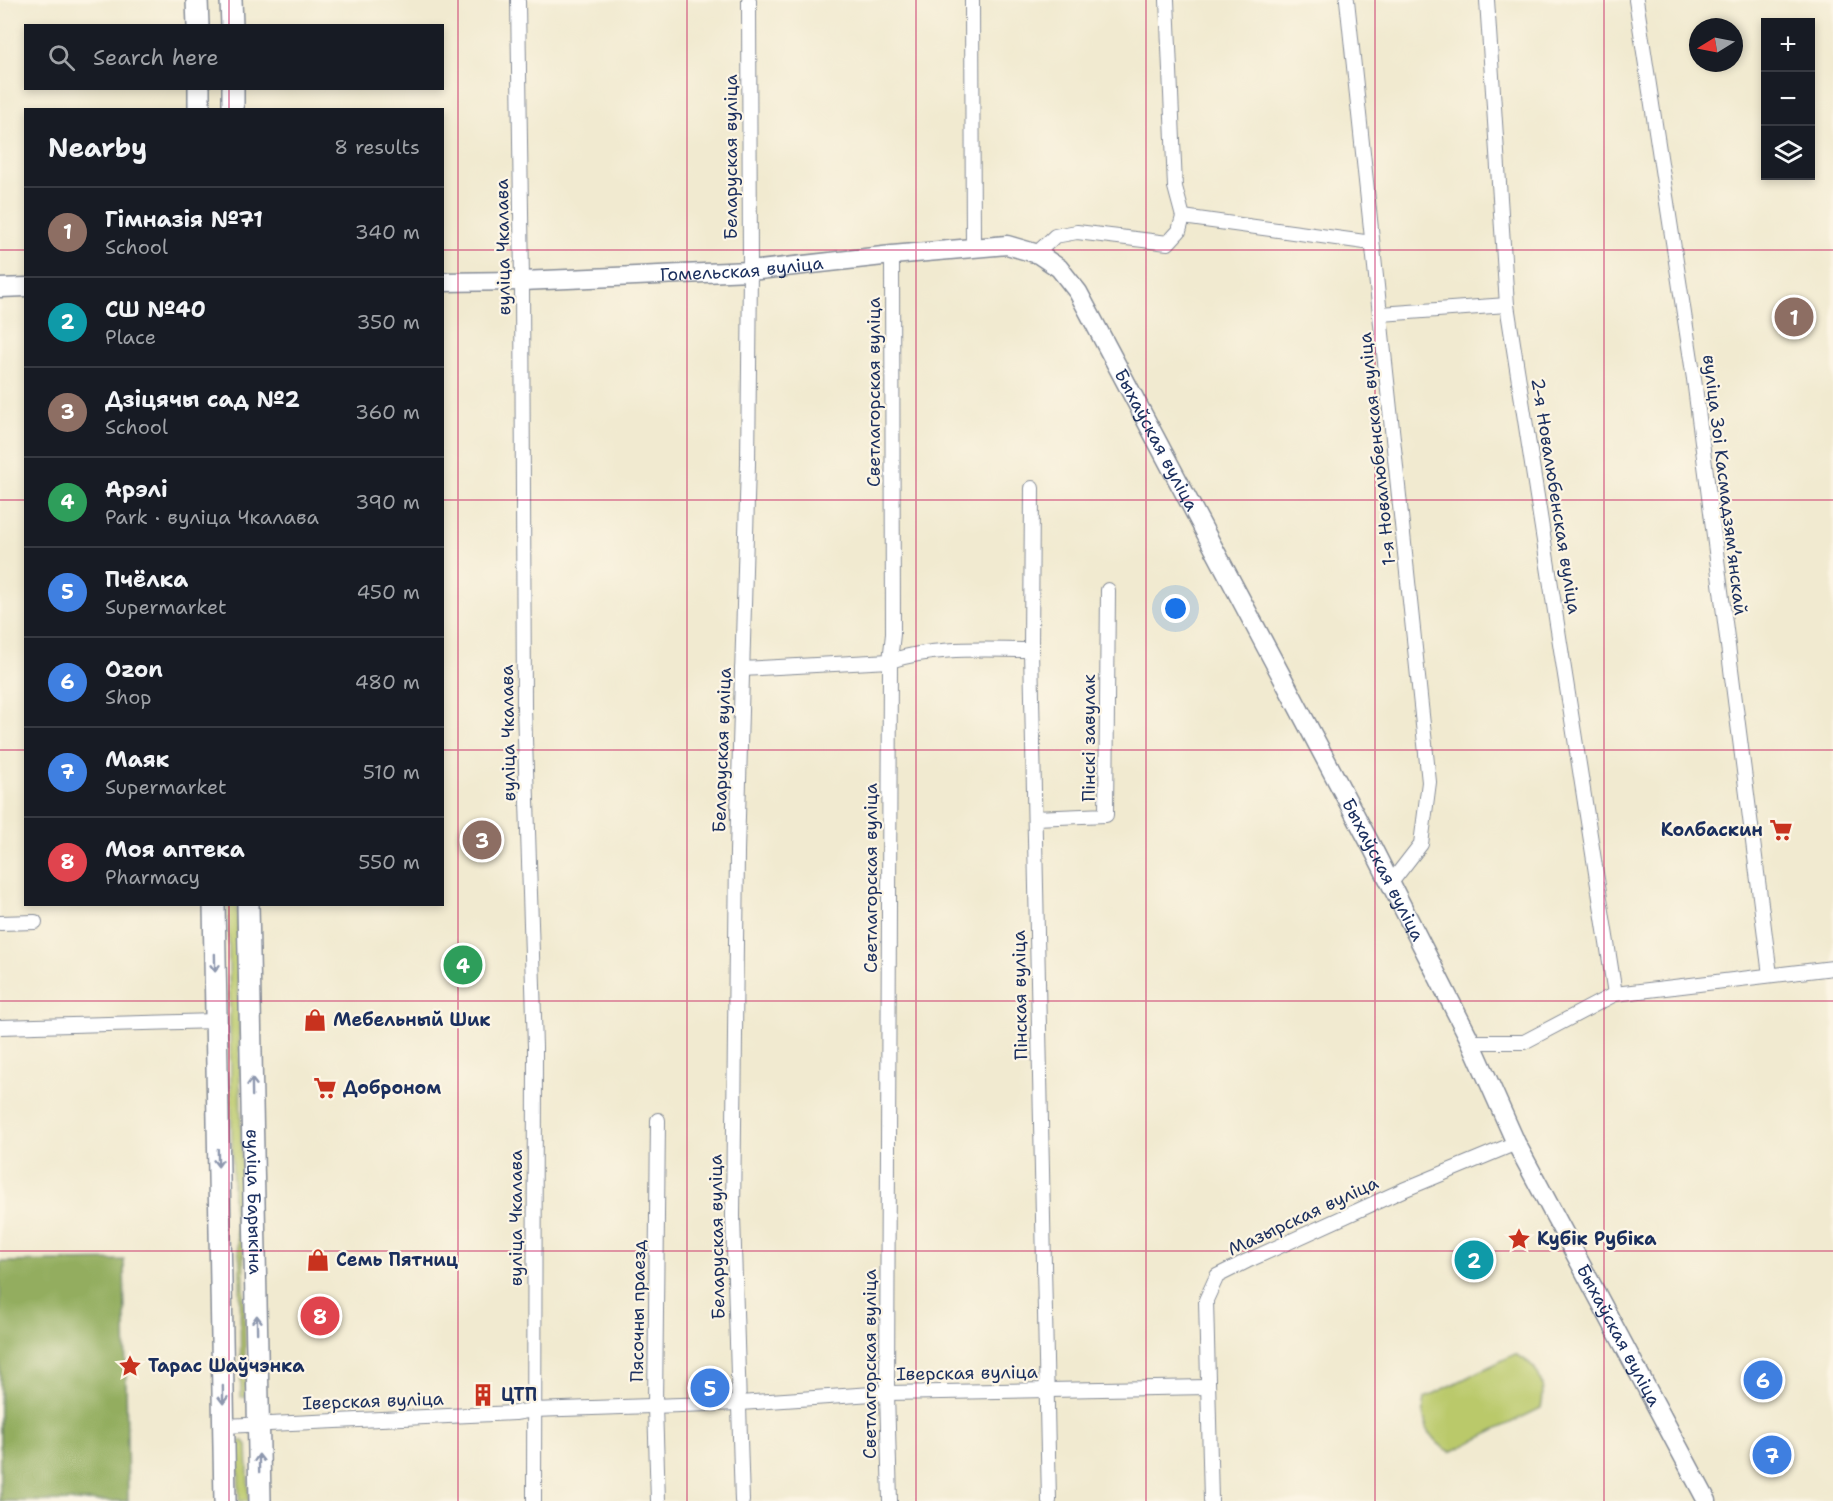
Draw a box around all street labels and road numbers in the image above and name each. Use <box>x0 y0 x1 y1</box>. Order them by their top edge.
street label: Беларуская вуліца <box>719 74 743 240</box>
street label: вуліца Чкалава <box>490 178 516 316</box>
street label: Гомельская вуліца <box>660 251 824 287</box>
street label: Светлагорская вуліца <box>862 297 886 487</box>
street label: 1-я Новалюбенская вуліца <box>1353 331 1401 567</box>
street label: вуліца Зоі Касмадзямʼянскай <box>1697 353 1753 617</box>
street label: Быхаўская вуліца <box>1109 365 1204 515</box>
street label: 2-я Новалюбенская вуліца <box>1525 376 1587 616</box>
street label: вуліца Чкалава <box>495 664 521 802</box>
street label: Беларуская вуліца <box>707 667 737 833</box>
street label: Пінскі завулак <box>1077 674 1101 802</box>
street label: Светлагорская вуліца <box>859 783 883 973</box>
street label: Быхаўская вуліца <box>1336 794 1430 945</box>
street label: Пінская вуліца <box>1007 930 1033 1060</box>
street label: вуліца Барыкіна <box>241 1129 267 1275</box>
street label: вуліца Чкалава <box>504 1150 528 1286</box>
street label: Беларуская вуліца <box>704 1154 730 1320</box>
street label: Мазырская вуліца <box>1224 1171 1382 1261</box>
street label: Пясочны праезд <box>625 1239 651 1382</box>
street label: Быхаўская вуліца <box>1571 1260 1666 1411</box>
street label: Светлагорская вуліца <box>858 1269 882 1459</box>
street label: Іверская вуліца <box>896 1360 1038 1386</box>
street label: Іверская вуліца <box>302 1387 444 1415</box>

